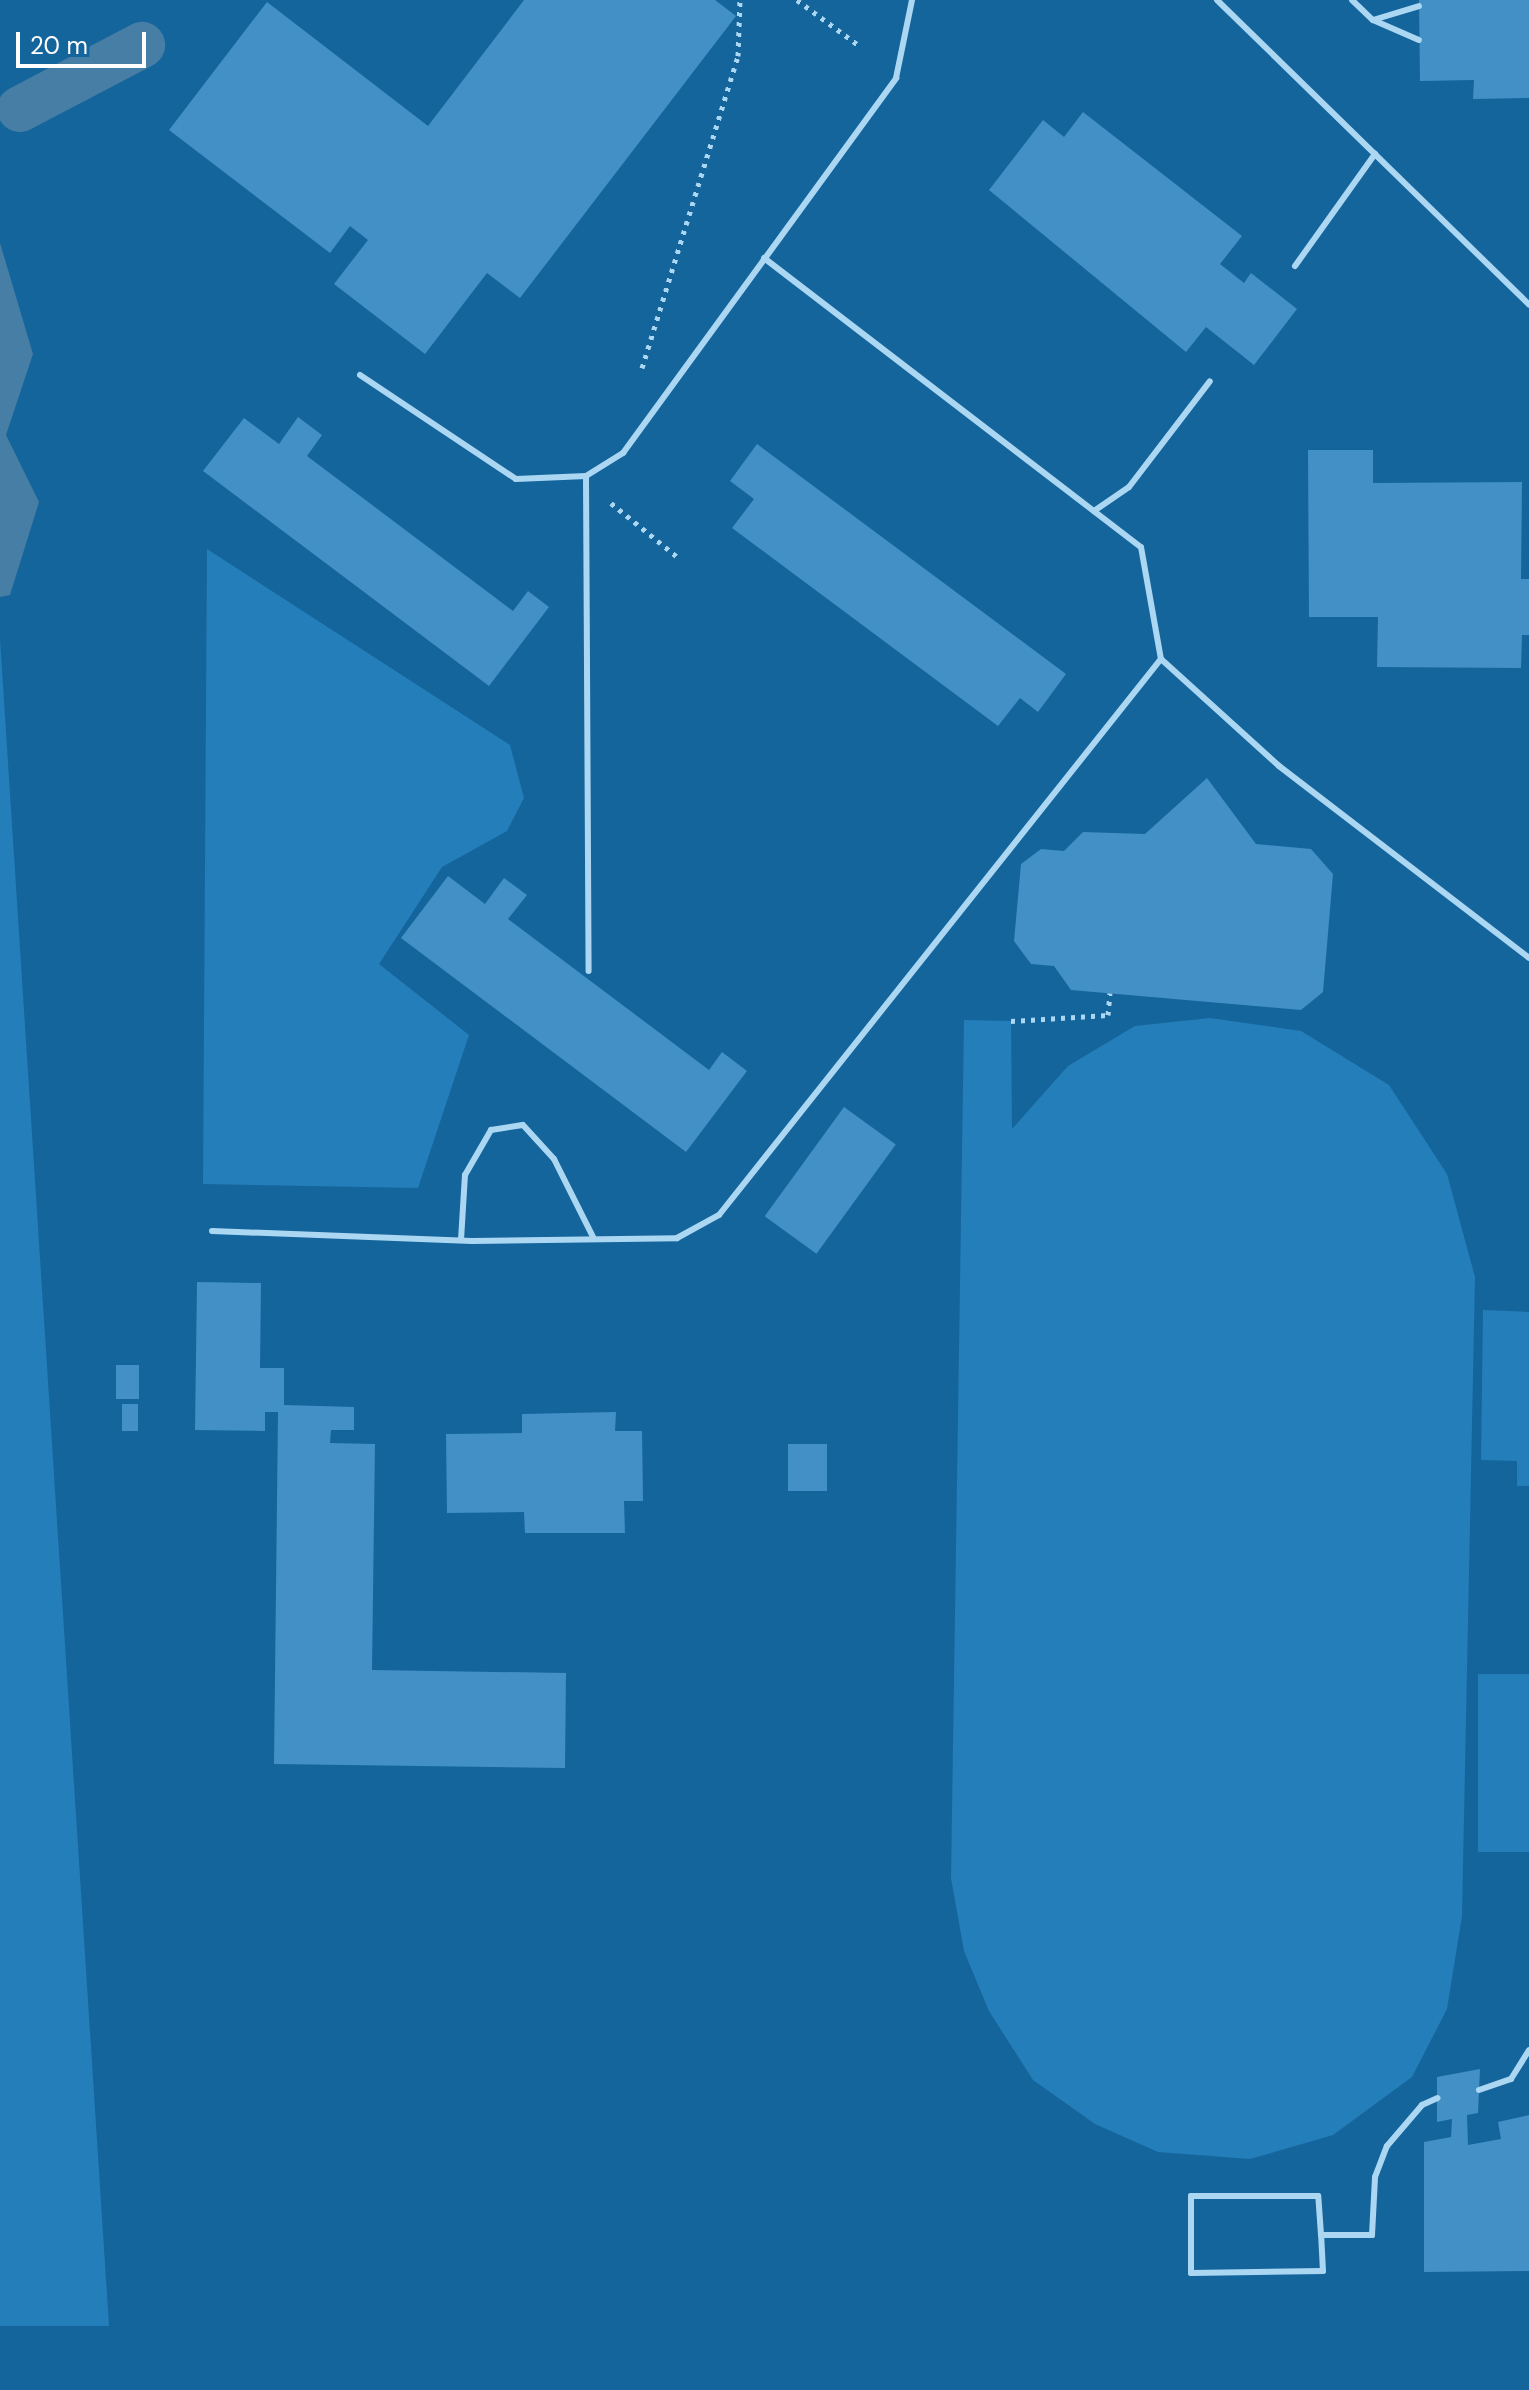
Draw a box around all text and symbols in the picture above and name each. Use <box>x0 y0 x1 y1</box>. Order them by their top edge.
scale bar <box>20 16 150 66</box>
text: 20 m <box>30 30 88 61</box>

